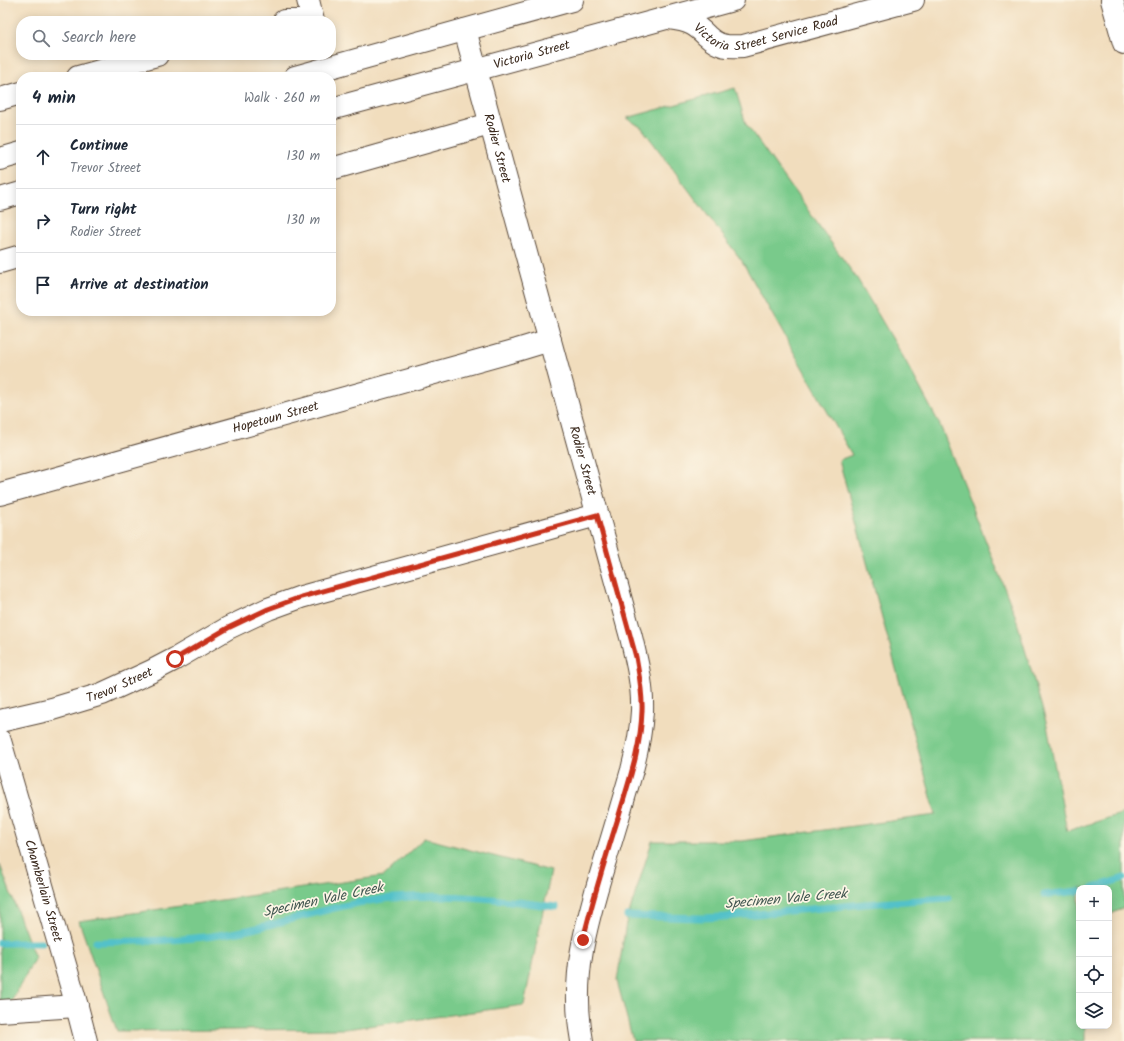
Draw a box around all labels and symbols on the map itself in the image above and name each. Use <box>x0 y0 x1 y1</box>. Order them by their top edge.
text: Victoria Street Service Road <box>689 10 841 57</box>
street label: Victoria Street Service Road <box>691 11 843 31</box>
street label: Victoria Street <box>491 34 573 75</box>
street label: Rodier Street <box>478 111 517 186</box>
street label: Hopetoun Street <box>230 395 322 439</box>
street label: Rodier Street <box>563 423 603 499</box>
route start <box>166 650 184 668</box>
street label: Trevor Street <box>84 661 157 709</box>
street label: Chamberlain Street <box>19 837 69 945</box>
water label: Specimen Vale Creek <box>261 876 387 923</box>
water label: Specimen Vale Creek <box>724 883 850 915</box>
route end <box>574 931 592 949</box>

